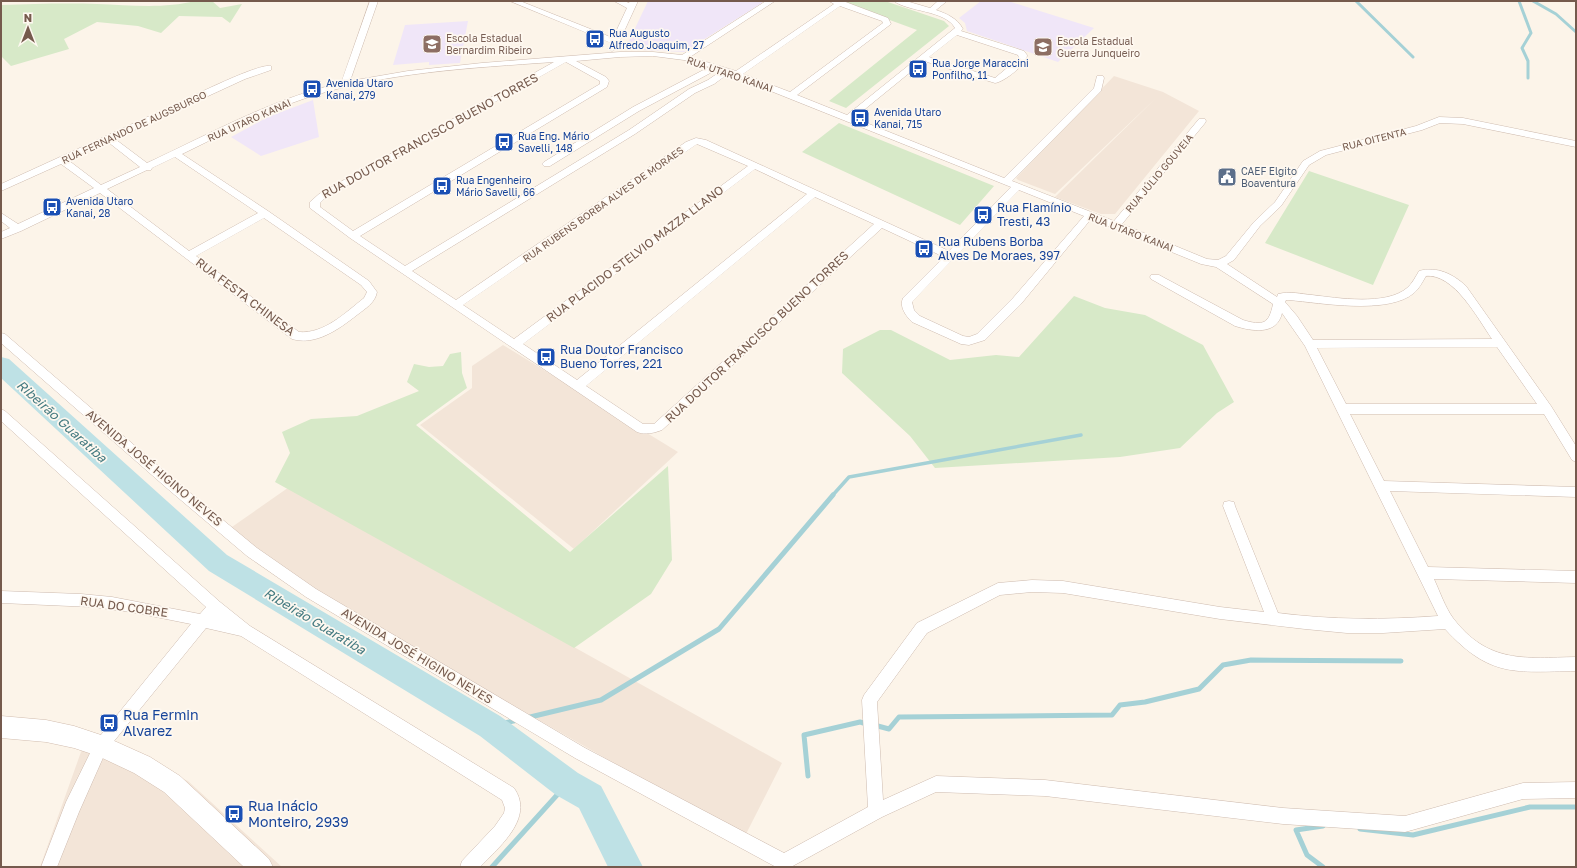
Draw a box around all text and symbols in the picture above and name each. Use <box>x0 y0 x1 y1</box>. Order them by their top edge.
north arrow <box>8 8 48 48</box>
text: N <box>24 11 32 24</box>
place label: Rua Augusto Alfredo Joaquim, 27 <box>609 27 704 51</box>
bus stop icon: Rua Augusto Alfredo Joaquim, 27 <box>584 28 606 50</box>
place label: Escola Estadual Bernardim Ribeiro <box>446 32 532 56</box>
school or university icon: Escola Estadual Bernardim Ribeiro <box>421 33 443 55</box>
place label: Escola Estadual Guerra Junqueiro <box>1057 35 1140 59</box>
school or university icon: Escola Estadual Guerra Junqueiro <box>1032 36 1054 58</box>
street label: RUA UTARO KANAI <box>685 54 775 94</box>
place label: Rua Jorge Maraccini Ponfilho, 11 <box>932 57 1029 81</box>
bus stop icon: Rua Jorge Maraccini Ponfilho, 11 <box>907 58 929 80</box>
street label: RUA DOUTOR FRANCISCO BUENO TORRES <box>319 69 541 202</box>
place label: Avenida Utaro Kanai, 279 <box>326 77 393 101</box>
bus stop icon: Avenida Utaro Kanai, 279 <box>301 78 323 100</box>
street label: RUA FERNANDO DE AUGSBURGO <box>60 88 208 166</box>
street label: RUA UTARO KANAI <box>205 96 293 144</box>
place label: Avenida Utaro Kanai, 715 <box>874 106 941 130</box>
bus stop icon: Avenida Utaro Kanai, 715 <box>849 107 871 129</box>
street label: RUA OITENTA <box>1341 125 1407 153</box>
place label: Rua Eng. Mário Savelli, 148 <box>518 130 590 154</box>
bus stop icon: Rua Eng. Mário Savelli, 148 <box>493 131 515 153</box>
street label: RUA JÚLIO GOUVEIA <box>1123 131 1196 215</box>
street label: RUA RUBENS BORBA ALVES DE MORAES <box>520 144 686 264</box>
place label: CAEF Elgito Boaventura <box>1241 165 1297 189</box>
public building icon: CAEF Elgito Boaventura <box>1216 166 1238 188</box>
place label: Rua Engenheiro Mário Savelli, 66 <box>456 174 535 198</box>
bus stop icon: Rua Engenheiro Mário Savelli, 66 <box>431 175 453 197</box>
street label: RUA PLACIDO STELVIO MAZZA LLANO <box>543 182 726 325</box>
place label: Avenida Utaro Kanai, 28 <box>66 195 133 219</box>
bus stop icon: Avenida Utaro Kanai, 28 <box>41 196 63 218</box>
place label: Rua Flamínio Tresti, 43 <box>997 200 1071 229</box>
bus stop icon: Rua Flamínio Tresti, 43 <box>972 204 994 226</box>
street label: RUA UTARO KANAI <box>1087 210 1175 254</box>
place label: Rua Rubens Borba Alves De Moraes, 397 <box>938 234 1060 263</box>
bus stop icon: Rua Rubens Borba Alves De Moraes, 397 <box>913 238 935 260</box>
street label: RUA DOUTOR FRANCISCO BUENO TORRES <box>662 247 852 426</box>
street label: RUA FESTA CHINESA <box>193 254 298 339</box>
place label: Rua Doutor Francisco Bueno Torres, 221 <box>560 342 683 371</box>
bus stop icon: Rua Doutor Francisco Bueno Torres, 221 <box>535 346 557 368</box>
water label: Ribeirão Guaratiba <box>14 377 111 466</box>
street label: AVENIDA JOSÉ HIGINO NEVES <box>83 406 226 529</box>
water label: Ribeirão Guaratiba <box>261 584 369 658</box>
street label: RUA DO COBRE <box>79 593 169 620</box>
street label: AVENIDA JOSÉ HIGINO NEVES <box>339 604 496 707</box>
place label: Rua Fermin Alvarez <box>123 706 199 739</box>
bus stop icon: Rua Fermin Alvarez <box>98 712 120 734</box>
place label: Rua Inácio Monteiro, 2939 <box>248 797 349 830</box>
bus stop icon: Rua Inácio Monteiro, 2939 <box>223 803 245 825</box>

